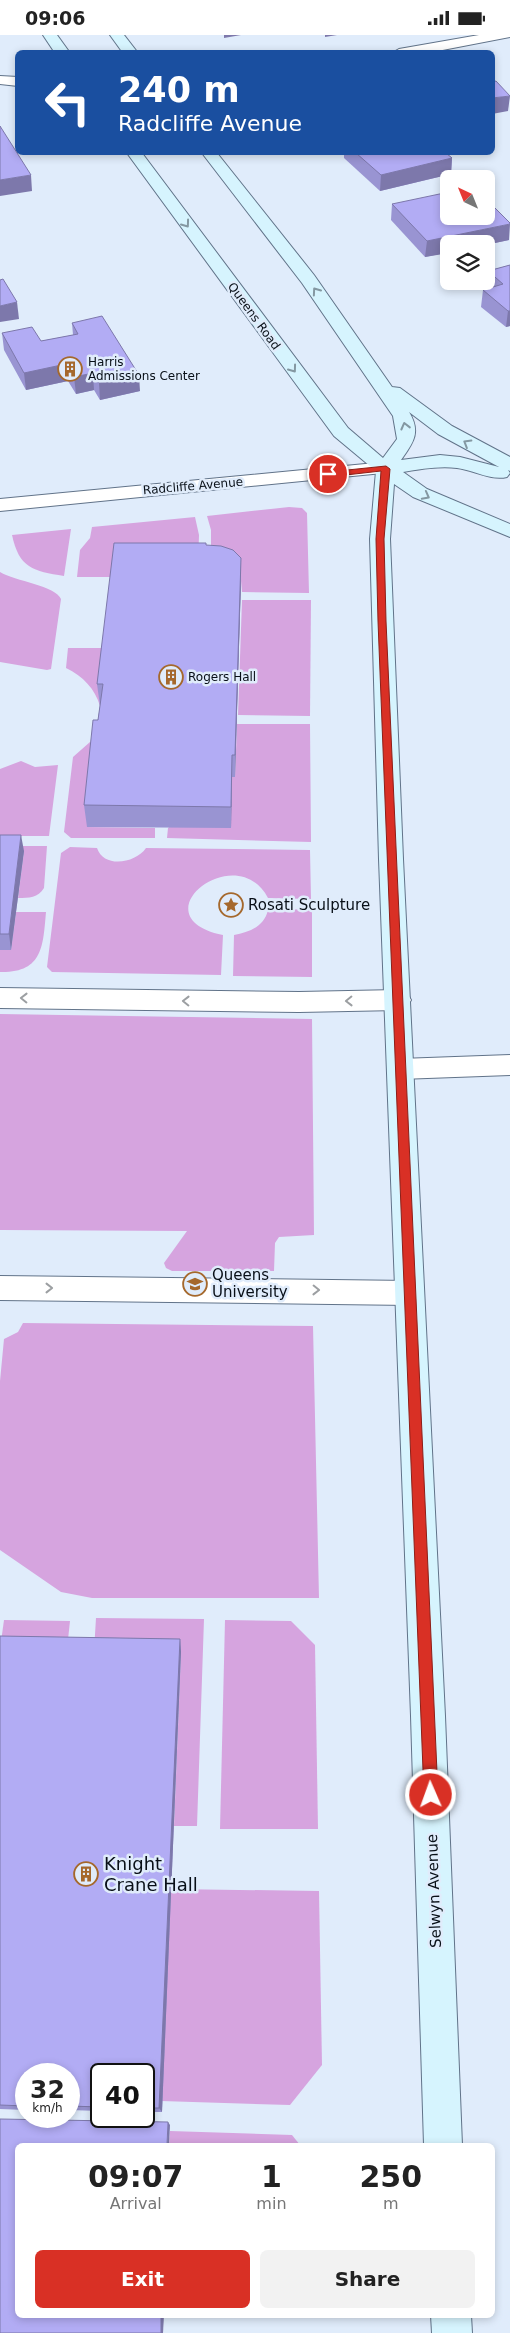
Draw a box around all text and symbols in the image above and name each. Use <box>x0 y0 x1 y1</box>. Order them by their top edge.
text: 09:06 <box>25 7 85 29</box>
icon: left <box>35 70 100 135</box>
text: 240 m <box>118 70 240 110</box>
text: Radcliffe Avenue <box>118 111 302 136</box>
north arrow <box>440 170 495 225</box>
map controls <box>440 170 495 290</box>
one-way arrow <box>181 218 189 227</box>
button: layers <box>440 235 495 290</box>
street label: Queens Road <box>225 280 283 352</box>
one-way arrow <box>313 287 322 297</box>
place label: Harris Admissions Center <box>88 355 200 383</box>
building icon: Harris Admissions Center <box>57 356 83 382</box>
one-way arrow <box>288 363 296 372</box>
one-way arrow <box>400 423 410 431</box>
one-way arrow <box>463 439 472 449</box>
pin <box>307 453 349 495</box>
icon: arrive <box>314 460 342 488</box>
street label: Radcliffe Avenue <box>142 475 244 497</box>
one-way arrow <box>421 490 430 500</box>
building icon: Rogers Hall <box>158 664 184 690</box>
place label: Rogers Hall <box>188 670 256 684</box>
place icon: Rosati Sculpture <box>218 892 244 918</box>
place label: Rosati Sculpture <box>248 896 370 914</box>
one-way arrow <box>20 993 28 1004</box>
one-way arrow <box>182 995 190 1006</box>
one-way arrow <box>345 996 352 1006</box>
place label: Queens University <box>212 1266 288 1301</box>
school or university icon: Queens University <box>182 1271 208 1297</box>
one-way arrow <box>45 1283 53 1293</box>
one-way arrow <box>312 1285 320 1295</box>
position arrow <box>404 1768 456 1820</box>
street label: Selwyn Avenue <box>423 1834 445 1948</box>
place label: Knight Crane Hall <box>104 1853 198 1895</box>
building icon: Knight Crane Hall <box>73 1861 99 1887</box>
speed limit sign: 40 <box>90 2063 155 2128</box>
text: 32 <box>30 2075 65 2104</box>
text: km/h <box>32 2101 63 2115</box>
text: 09:07 <box>88 2159 183 2194</box>
text: 1 <box>261 2159 282 2194</box>
text: 250 <box>359 2159 422 2194</box>
text: Arrival <box>110 2194 162 2213</box>
text: min <box>256 2194 287 2213</box>
text: m <box>383 2194 399 2213</box>
button: Exit <box>35 2250 250 2308</box>
button: Share <box>260 2250 475 2308</box>

